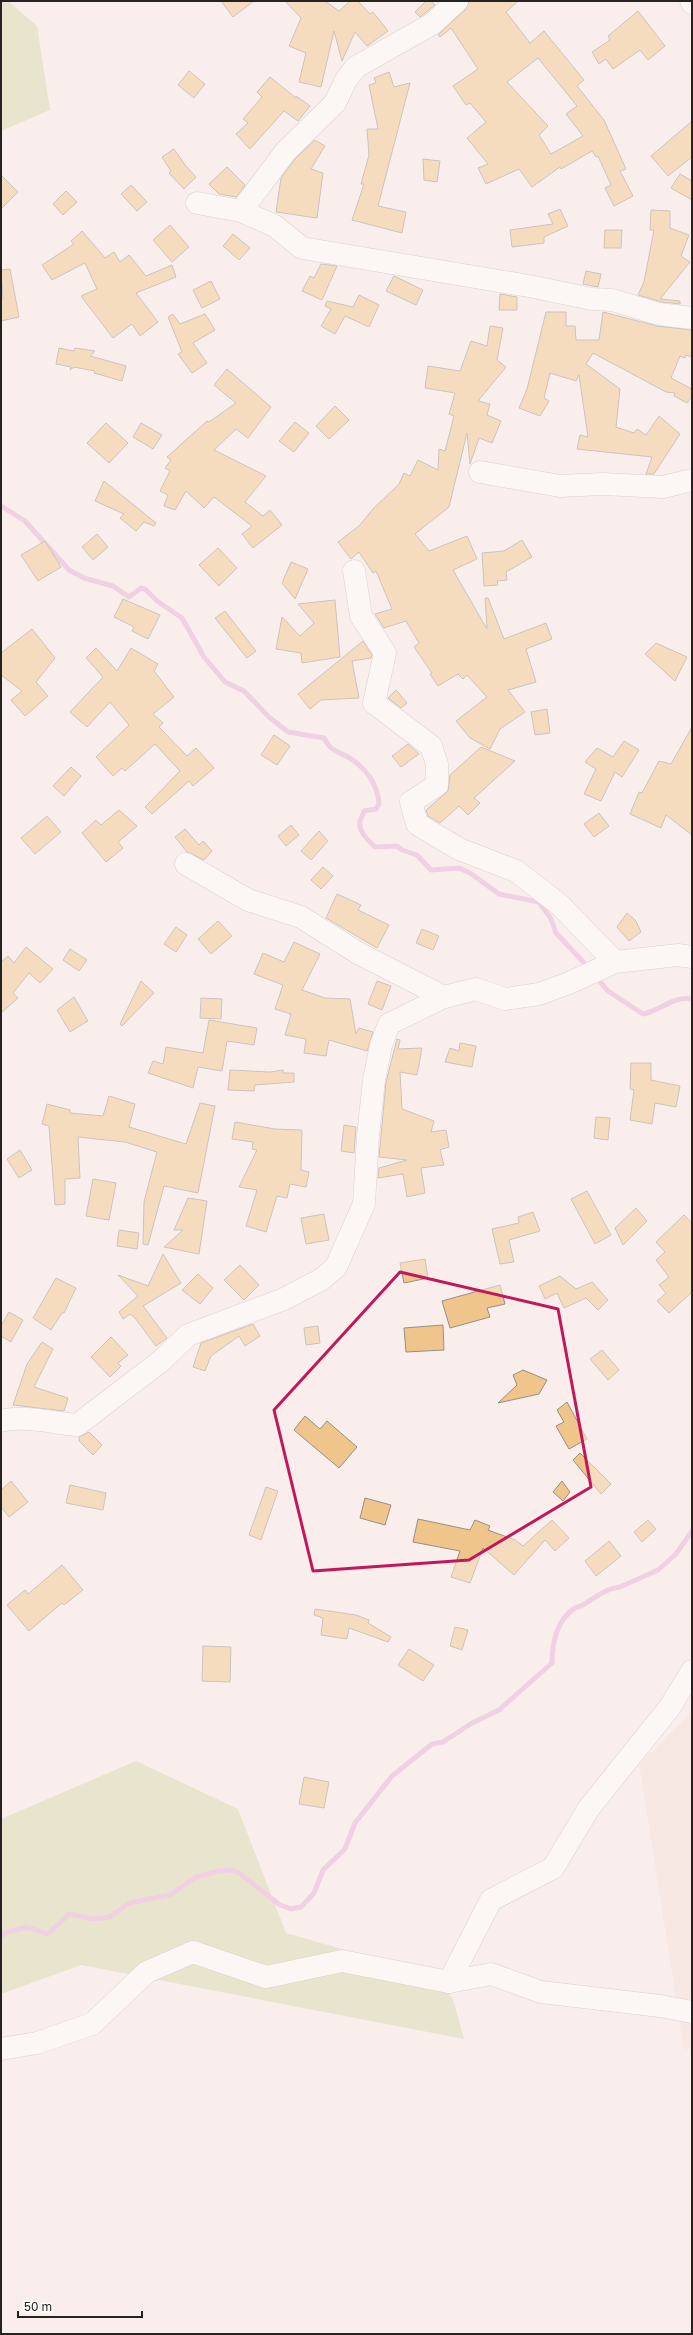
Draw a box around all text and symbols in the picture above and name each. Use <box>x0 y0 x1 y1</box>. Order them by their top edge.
scale bar <box>18 2293 142 2319</box>
text: 50 m <box>24 2299 52 2314</box>

